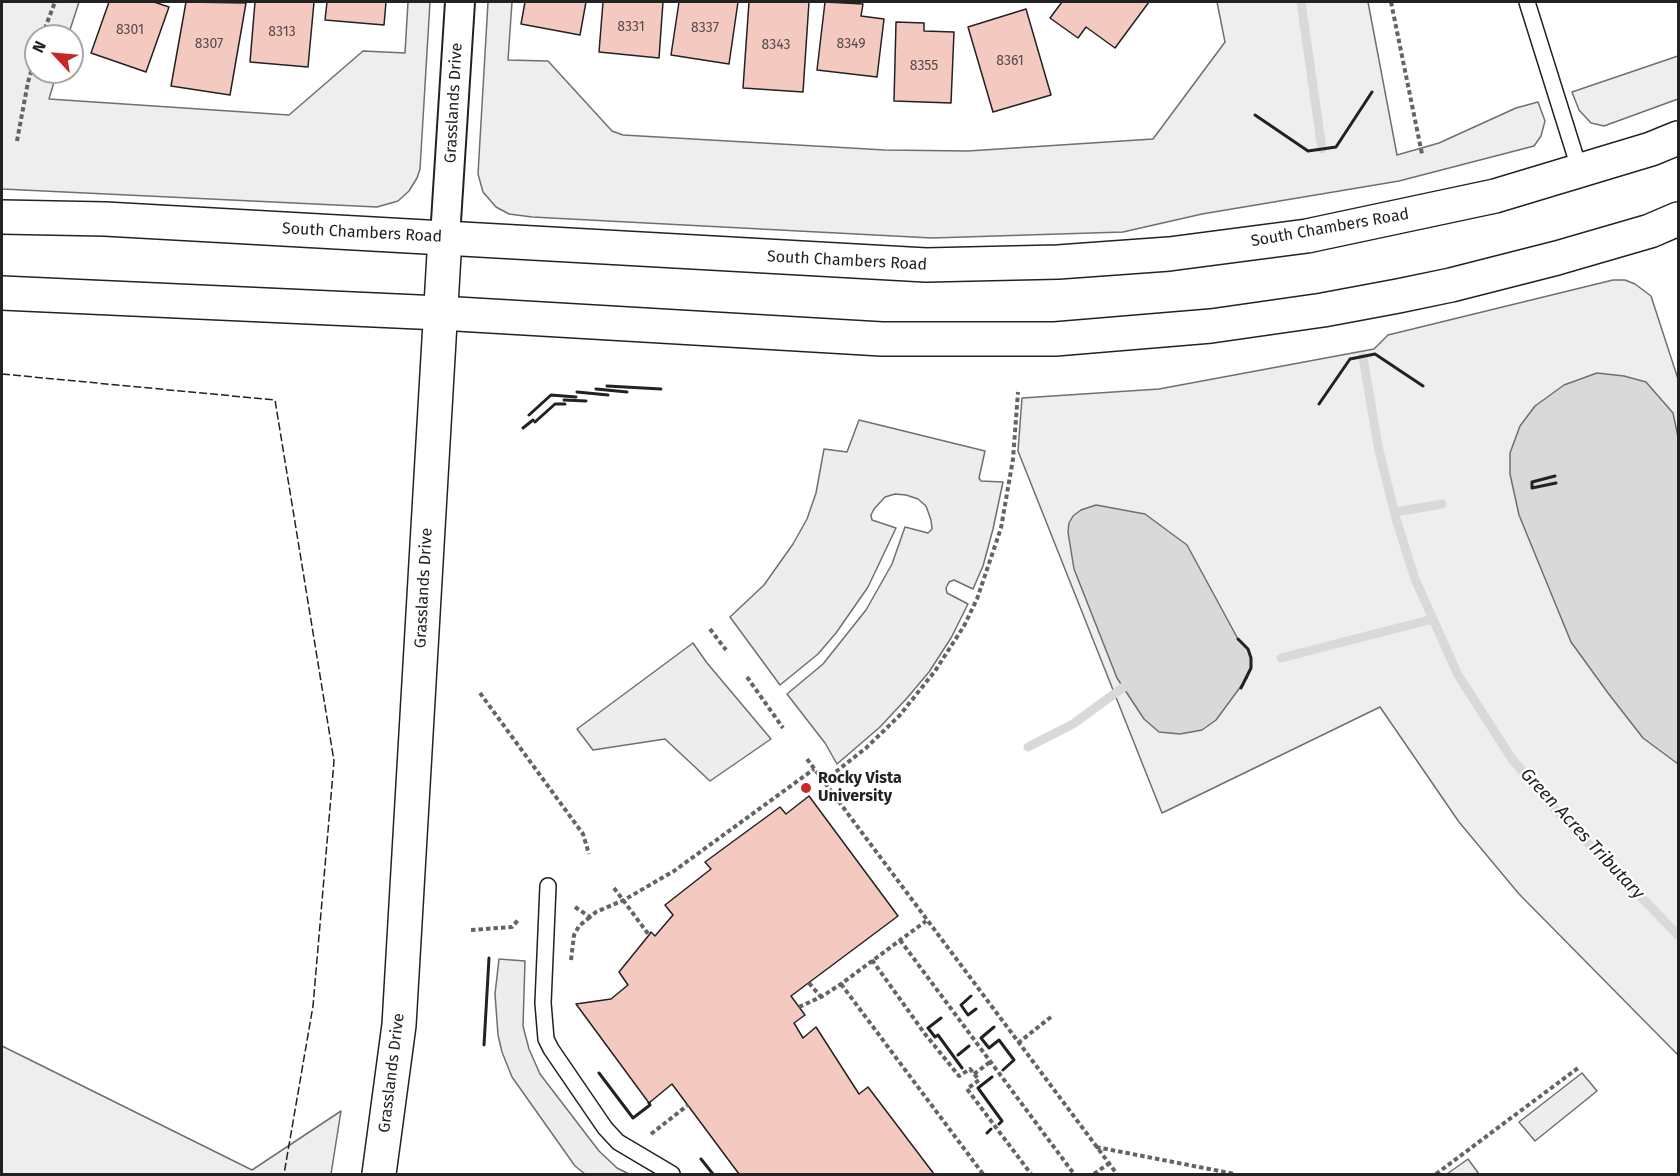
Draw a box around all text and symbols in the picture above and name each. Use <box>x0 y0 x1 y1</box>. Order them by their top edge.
house number: 8331 <box>617 19 645 35</box>
house number: 8337 <box>691 20 719 36</box>
house number: 8301 <box>116 22 144 38</box>
north arrow <box>24 24 84 84</box>
house number: 8313 <box>268 24 296 40</box>
house number: 8307 <box>195 36 223 52</box>
house number: 8349 <box>836 36 866 52</box>
house number: 8343 <box>762 37 790 53</box>
text: N <box>28 38 50 56</box>
street label: Grasslands Drive <box>441 42 467 164</box>
house number: 8361 <box>996 53 1024 69</box>
house number: 8355 <box>910 58 938 74</box>
street label: South Chambers Road <box>1249 205 1411 251</box>
street label: South Chambers Road <box>282 219 442 247</box>
street label: South Chambers Road <box>767 247 927 275</box>
street label: Grasslands Drive <box>411 527 437 649</box>
water label: Green Acres Tributary <box>1516 764 1648 904</box>
place label: Rocky Vista University <box>818 769 902 807</box>
marker: Rocky Vista University <box>799 781 813 795</box>
street label: Grasslands Drive <box>375 1012 409 1134</box>

